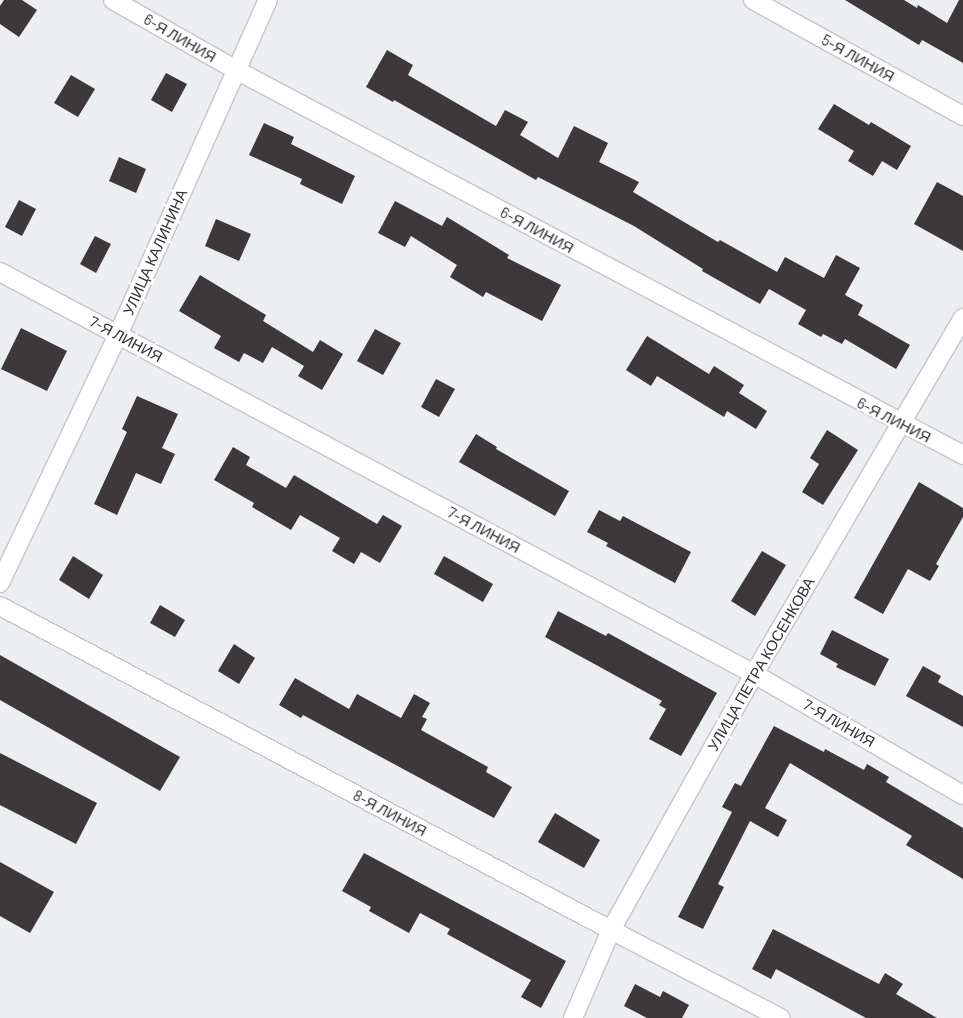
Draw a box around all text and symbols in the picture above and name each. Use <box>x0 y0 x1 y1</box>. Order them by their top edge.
street label: 6-Я ЛИНИЯ <box>141 10 219 66</box>
street label: 5-Я ЛИНИЯ <box>818 31 898 85</box>
street label: УЛИЦА КАЛИНИНА <box>119 186 191 318</box>
street label: 6-Я ЛИНИЯ <box>497 203 577 257</box>
street label: 7-Я ЛИНИЯ <box>86 312 166 366</box>
street label: 6-Я ЛИНИЯ <box>854 394 934 446</box>
street label: 7-Я ЛИНИЯ <box>444 503 524 557</box>
street label: УЛИЦА ПЕТРА КОСЕНКОВА <box>704 574 818 754</box>
street label: 7-Я ЛИНИЯ <box>800 695 878 751</box>
street label: 8-Я ЛИНИЯ <box>350 786 430 840</box>

